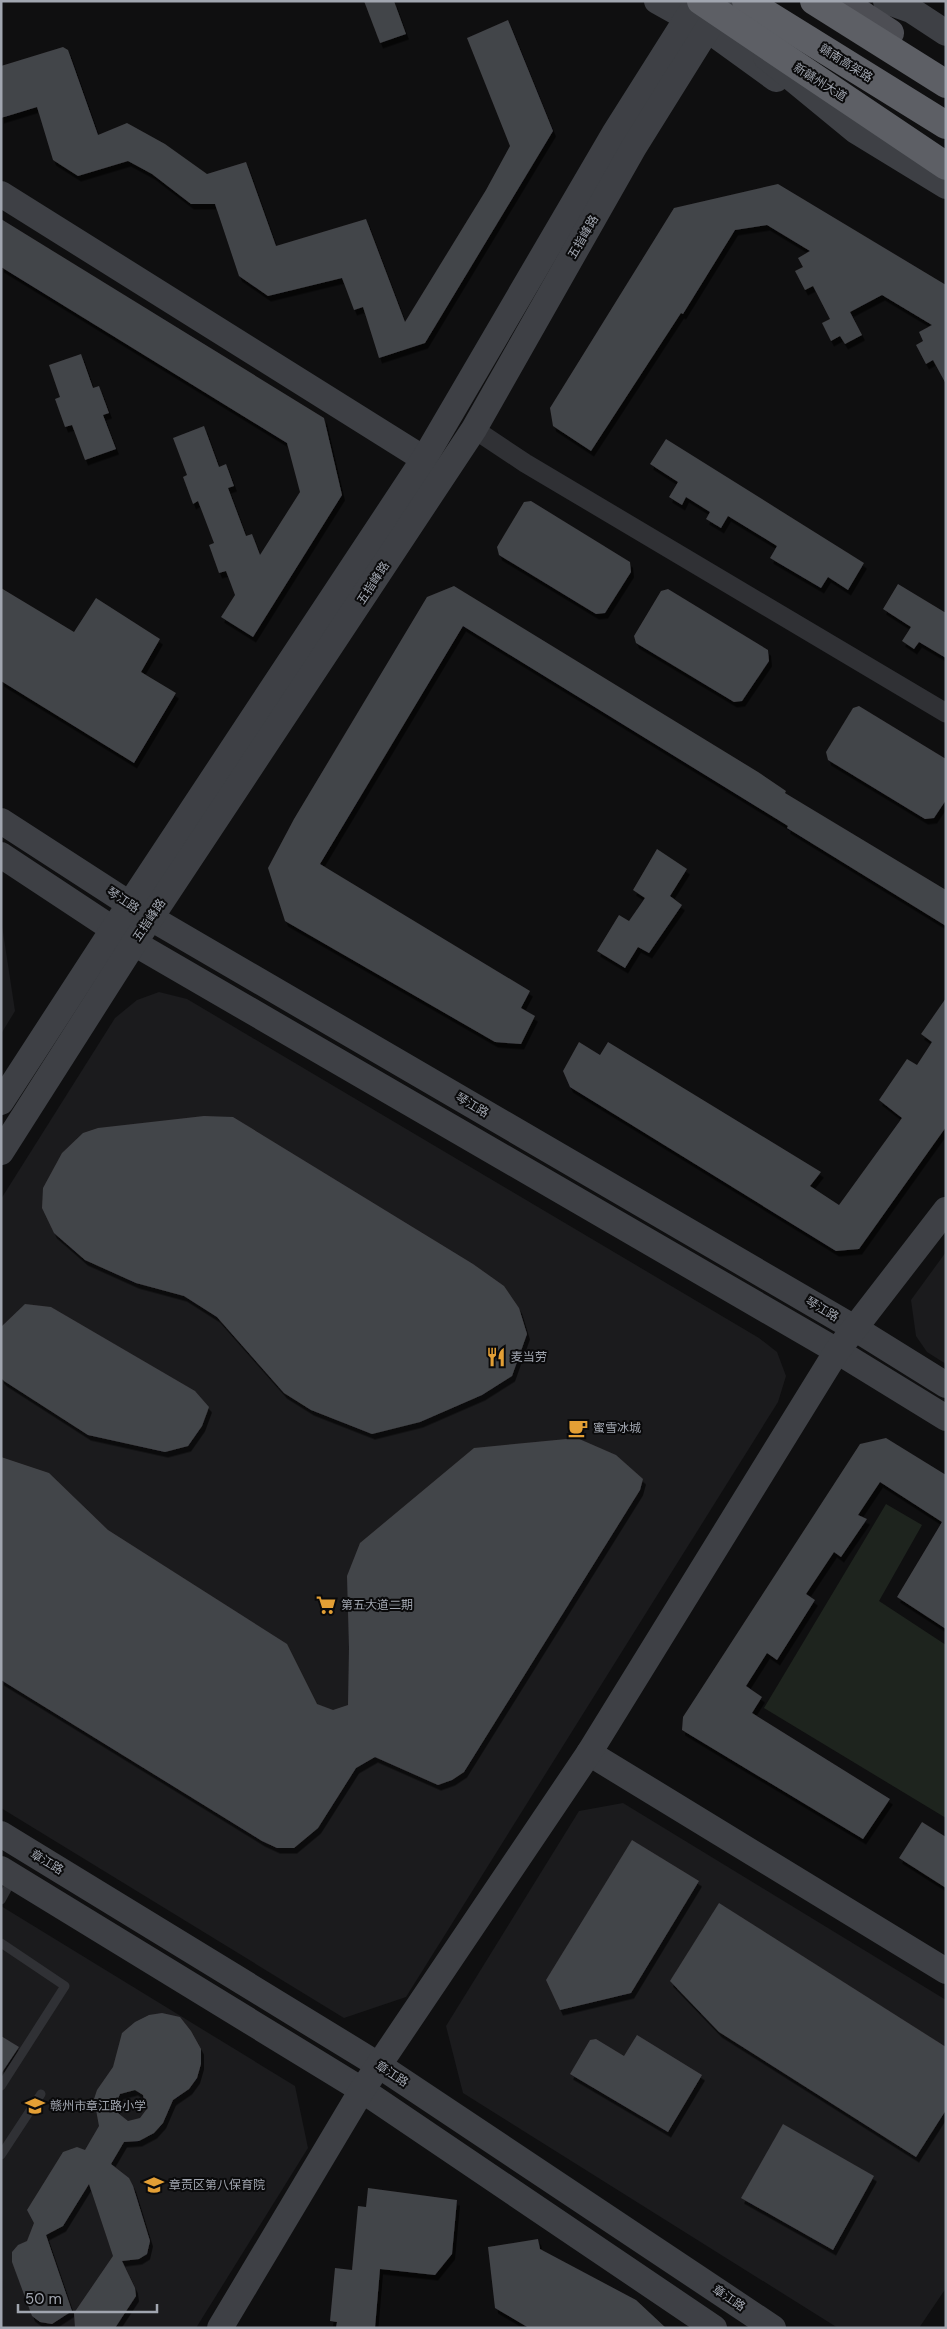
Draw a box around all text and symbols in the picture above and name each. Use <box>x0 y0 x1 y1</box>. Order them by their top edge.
street label: 赣南高架路 <box>816 40 876 86</box>
street label: 新赣州大道 <box>790 59 850 105</box>
street label: 五指峰路 <box>564 212 602 262</box>
street label: 五指峰路 <box>353 559 393 607</box>
street label: 琴江路 <box>104 883 142 917</box>
street label: 五指峰路 <box>129 896 169 944</box>
street label: 琴江路 <box>452 1089 492 1121</box>
street label: 琴江路 <box>802 1293 842 1325</box>
restaurant icon: 麦当劳 <box>485 1346 507 1368</box>
place label: 麦当劳 <box>511 1349 547 1365</box>
cafe icon: 蜜雪冰城 <box>567 1417 589 1439</box>
place label: 蜜雪冰城 <box>593 1420 641 1436</box>
supermarket icon: 第五大道二期 <box>315 1594 337 1616</box>
place label: 第五大道二期 <box>341 1597 413 1613</box>
street label: 章江路 <box>27 1846 67 1878</box>
street label: 章江路 <box>373 2057 411 2091</box>
school or university icon: 赣州市章江路小学 <box>24 2095 46 2117</box>
place label: 赣州市章江路小学 <box>50 2098 146 2114</box>
school or university icon: 章贡区第八保育院 <box>143 2174 165 2196</box>
place label: 章贡区第八保育院 <box>169 2177 265 2193</box>
street label: 章江路 <box>710 2281 748 2315</box>
scale bar <box>18 2282 156 2314</box>
text: 50 m <box>25 2289 62 2309</box>

